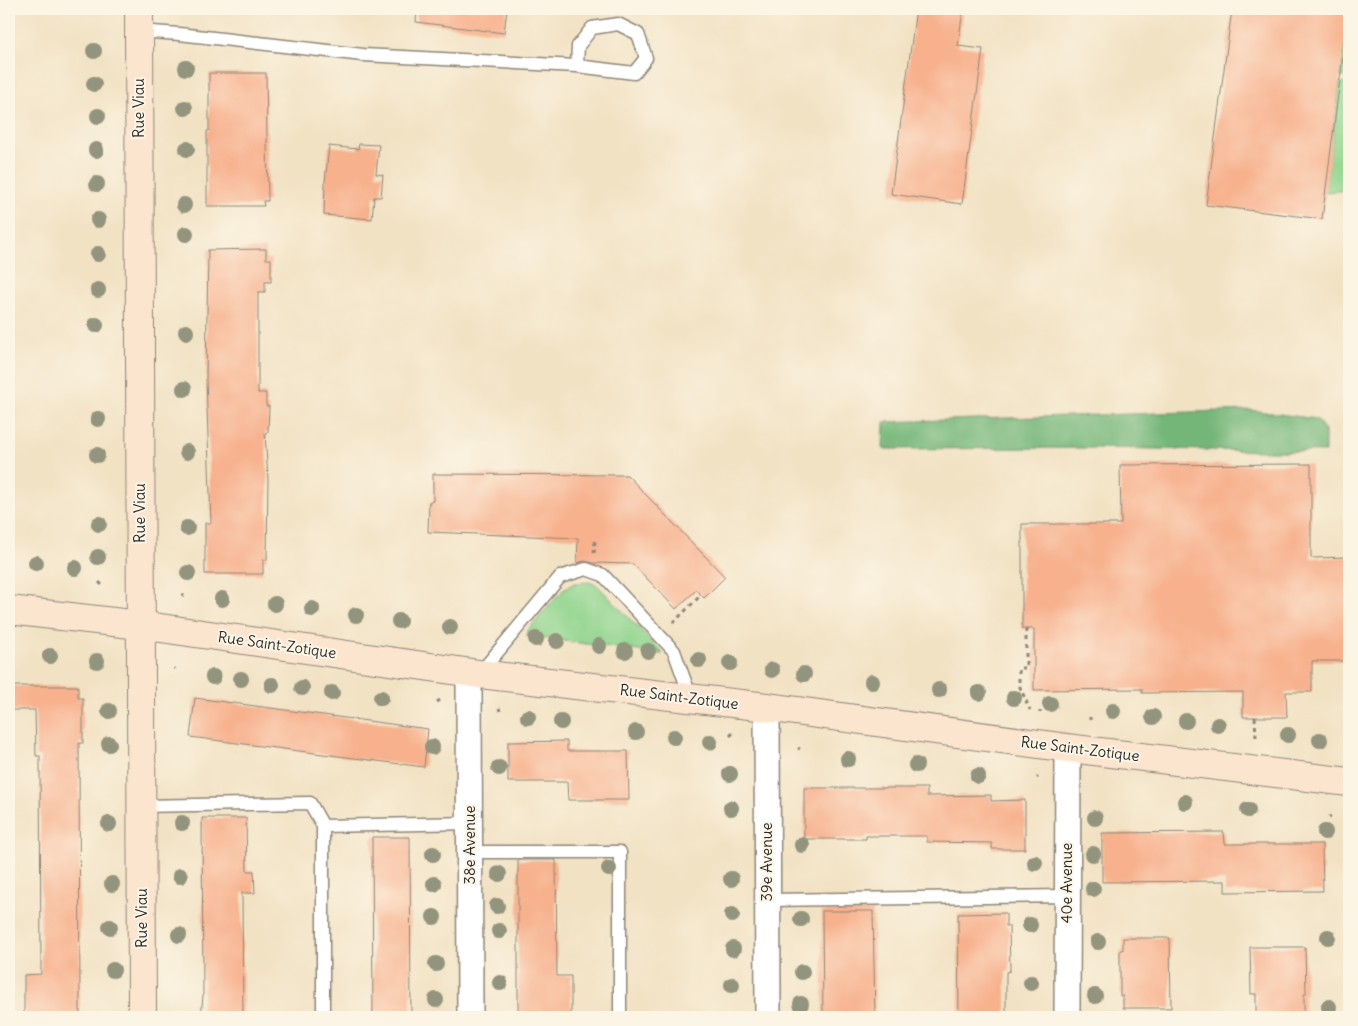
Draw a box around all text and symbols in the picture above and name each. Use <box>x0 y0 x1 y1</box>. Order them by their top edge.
street label: Rue Viau <box>129 78 148 138</box>
street label: Rue Viau <box>130 483 149 543</box>
street label: Rue Saint-Zotique <box>217 627 338 662</box>
street label: Rue Saint-Zotique <box>619 680 739 713</box>
street label: Rue Saint-Zotique <box>1020 732 1140 765</box>
street label: 38e Avenue <box>460 805 479 885</box>
street label: 39e Avenue <box>757 822 776 902</box>
street label: 40e Avenue <box>1057 843 1076 923</box>
street label: Rue Viau <box>132 888 151 948</box>

